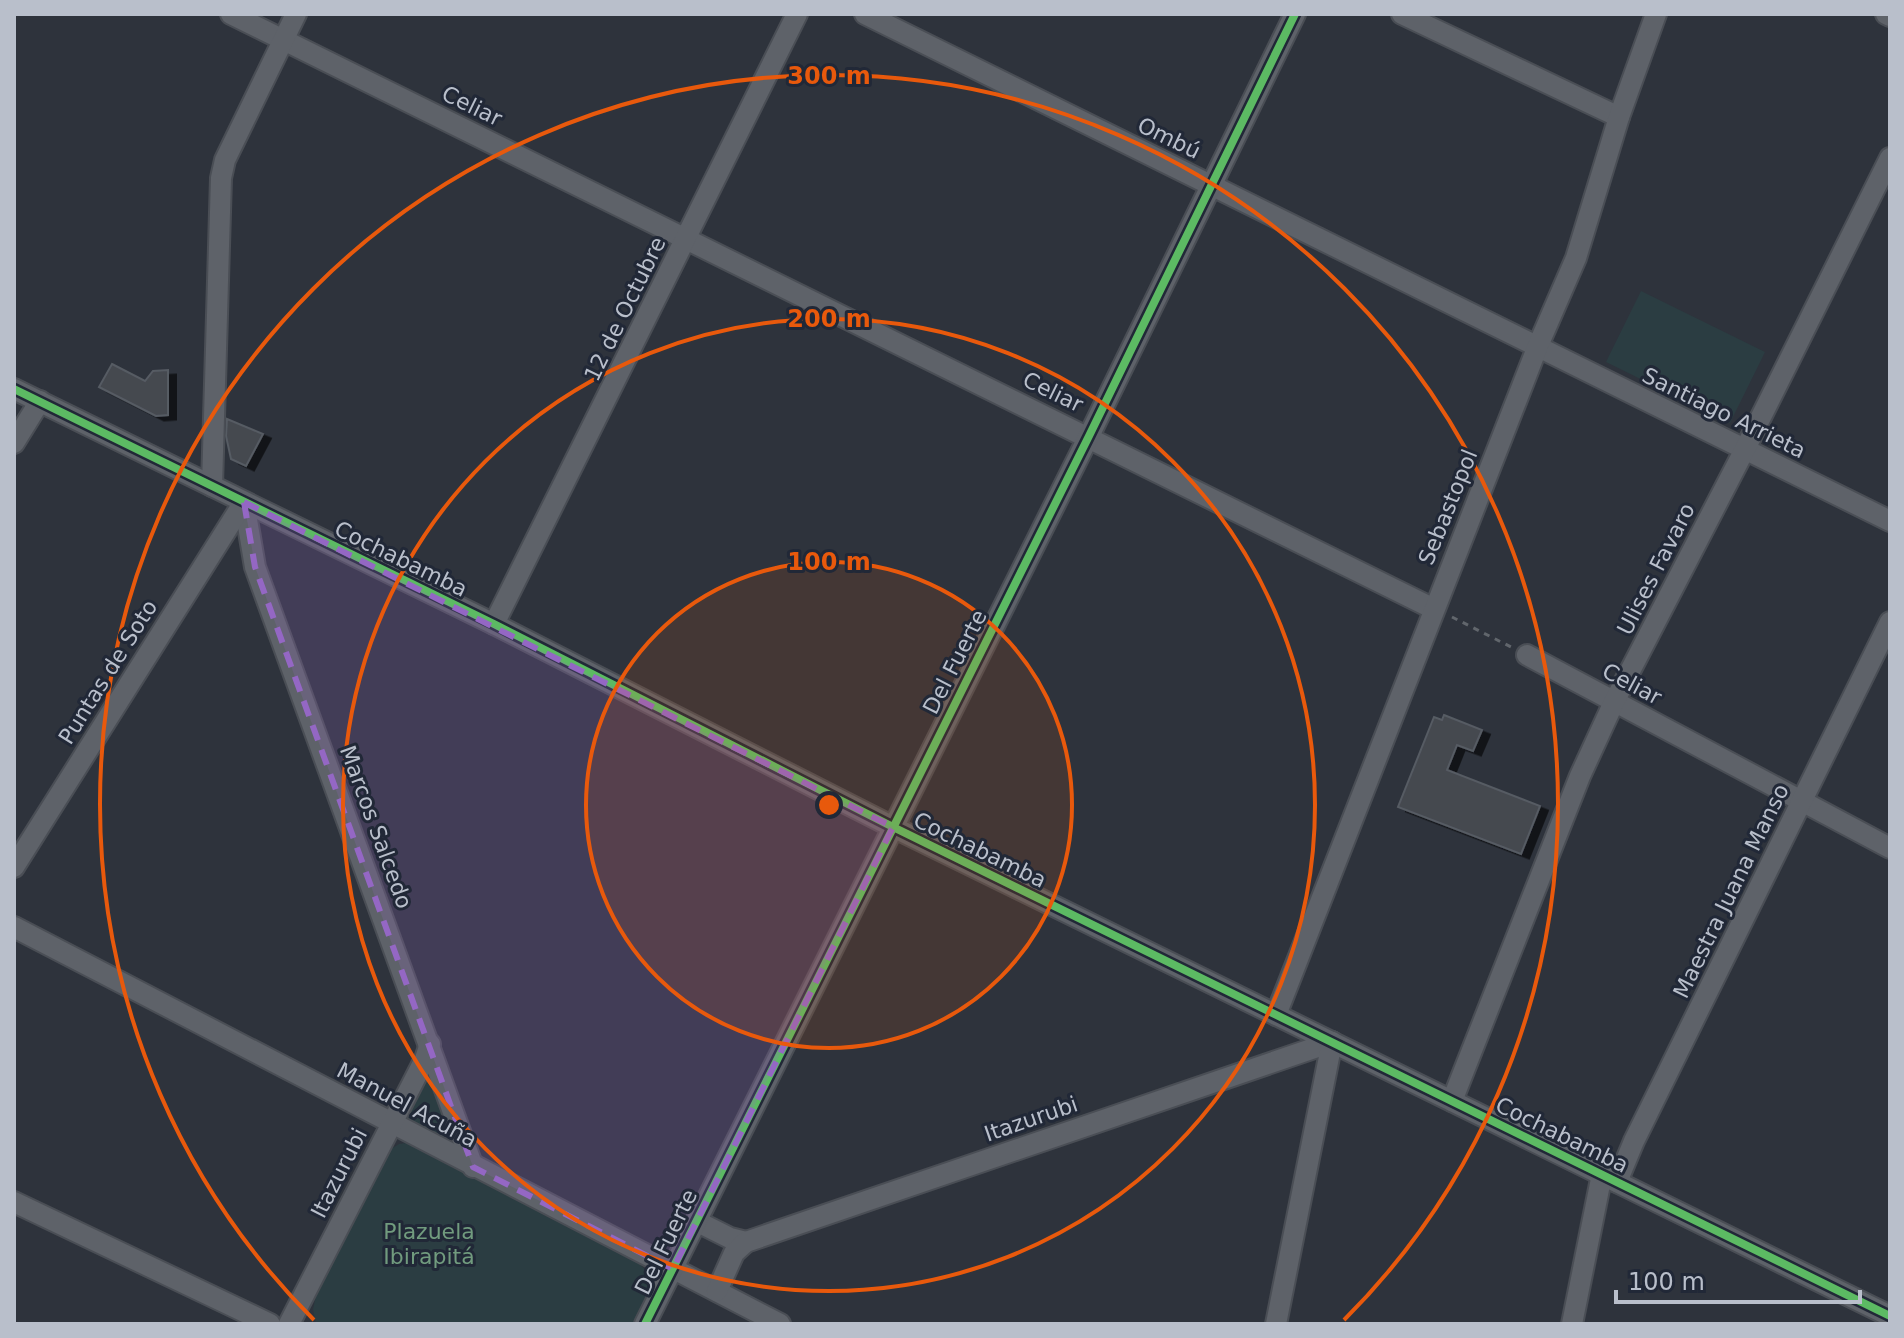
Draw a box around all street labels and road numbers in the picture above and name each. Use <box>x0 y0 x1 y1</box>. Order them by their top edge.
street label: Celiar <box>438 81 507 132</box>
street label: Ombú <box>1134 112 1204 164</box>
street label: 12 de Octubre <box>579 233 671 385</box>
street label: Santiago Arrieta <box>1638 363 1810 463</box>
street label: Celiar <box>1019 367 1088 418</box>
street label: Sebastopol <box>1414 446 1482 568</box>
street label: Ulises Favaro <box>1612 499 1700 639</box>
street label: Cochabamba <box>331 516 471 602</box>
street label: Puntas de Soto <box>54 595 162 749</box>
street label: Del Fuerte <box>918 606 992 718</box>
street label: Celiar <box>1598 658 1667 710</box>
street label: Marcos Salcedo <box>335 742 417 912</box>
street label: Maestra Juana Manso <box>1668 780 1794 1002</box>
street label: Cochabamba <box>910 807 1050 893</box>
street label: Manuel Acuña <box>333 1058 481 1152</box>
street label: Itazurubi <box>981 1091 1081 1147</box>
street label: Cochabamba <box>1492 1092 1632 1178</box>
street label: Itazurubi <box>306 1124 372 1222</box>
street label: Del Fuerte <box>630 1185 702 1299</box>

